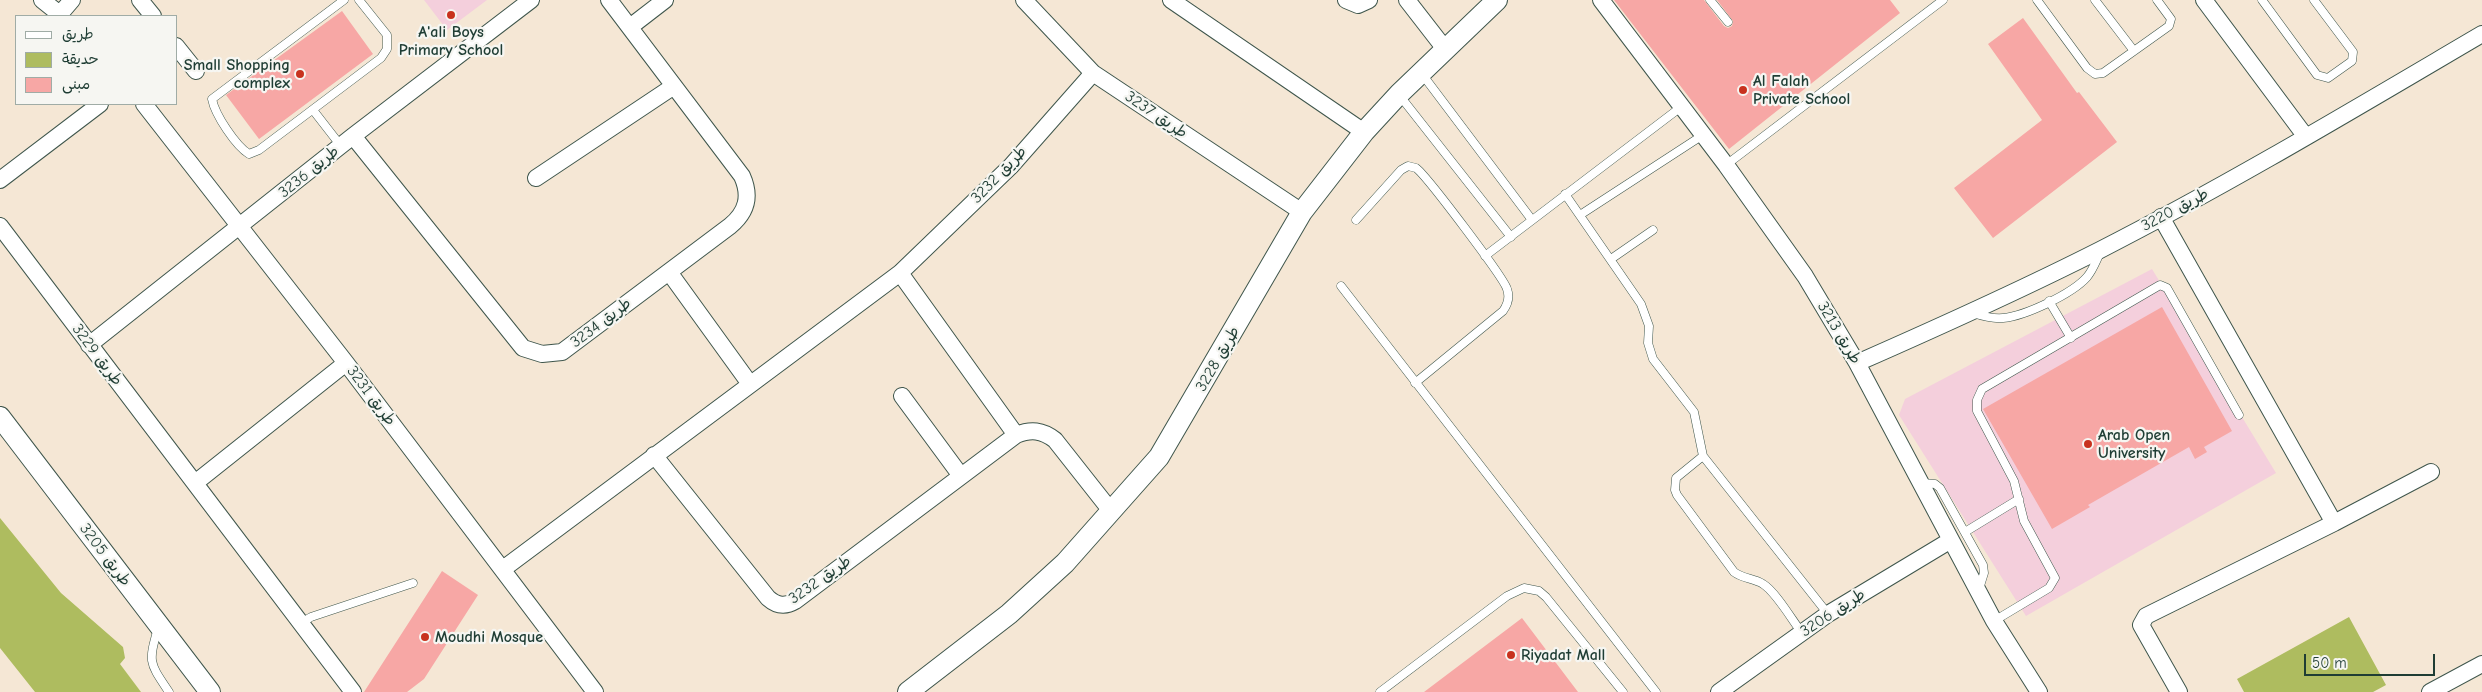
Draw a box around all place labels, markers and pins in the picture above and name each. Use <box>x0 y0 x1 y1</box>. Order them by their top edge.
marker: A'ali Boys Primary School <box>445 9 457 21</box>
place label: A'ali Boys Primary School <box>399 22 503 60</box>
place label: Small Shopping complex <box>184 55 290 93</box>
marker: Small Shopping complex <box>294 68 306 80</box>
place label: Al Falah Private School <box>1753 71 1850 109</box>
marker: Al Falah Private School <box>1737 84 1749 96</box>
place label: Arab Open University <box>2098 425 2170 463</box>
marker: Arab Open University <box>2082 438 2094 450</box>
place label: Moudhi Mosque <box>435 627 543 647</box>
marker: Moudhi Mosque <box>419 631 431 643</box>
place label: Riyadat Mall <box>1521 645 1605 665</box>
marker: Riyadat Mall <box>1505 649 1517 661</box>

